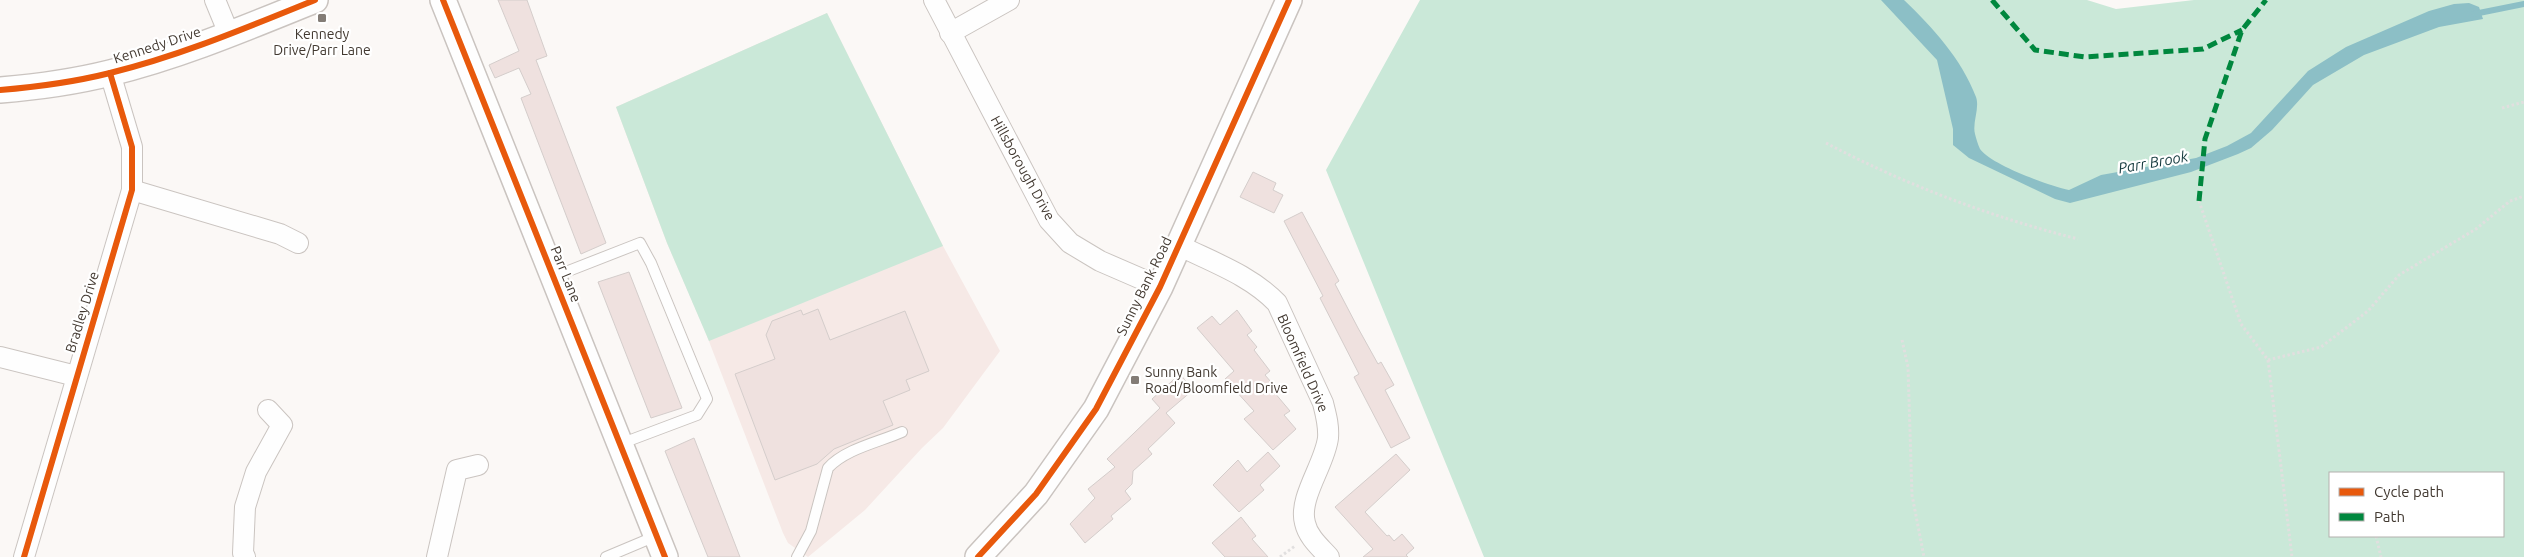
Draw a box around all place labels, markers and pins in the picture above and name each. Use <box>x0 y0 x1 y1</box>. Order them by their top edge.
marker: Kennedy Drive/Parr Lane <box>316 12 328 24</box>
place label: Kennedy Drive/Parr Lane <box>273 26 371 58</box>
place label: Sunny Bank Road/Bloomfield Drive <box>1145 364 1288 396</box>
marker: Sunny Bank Road/Bloomfield Drive <box>1129 374 1141 386</box>

